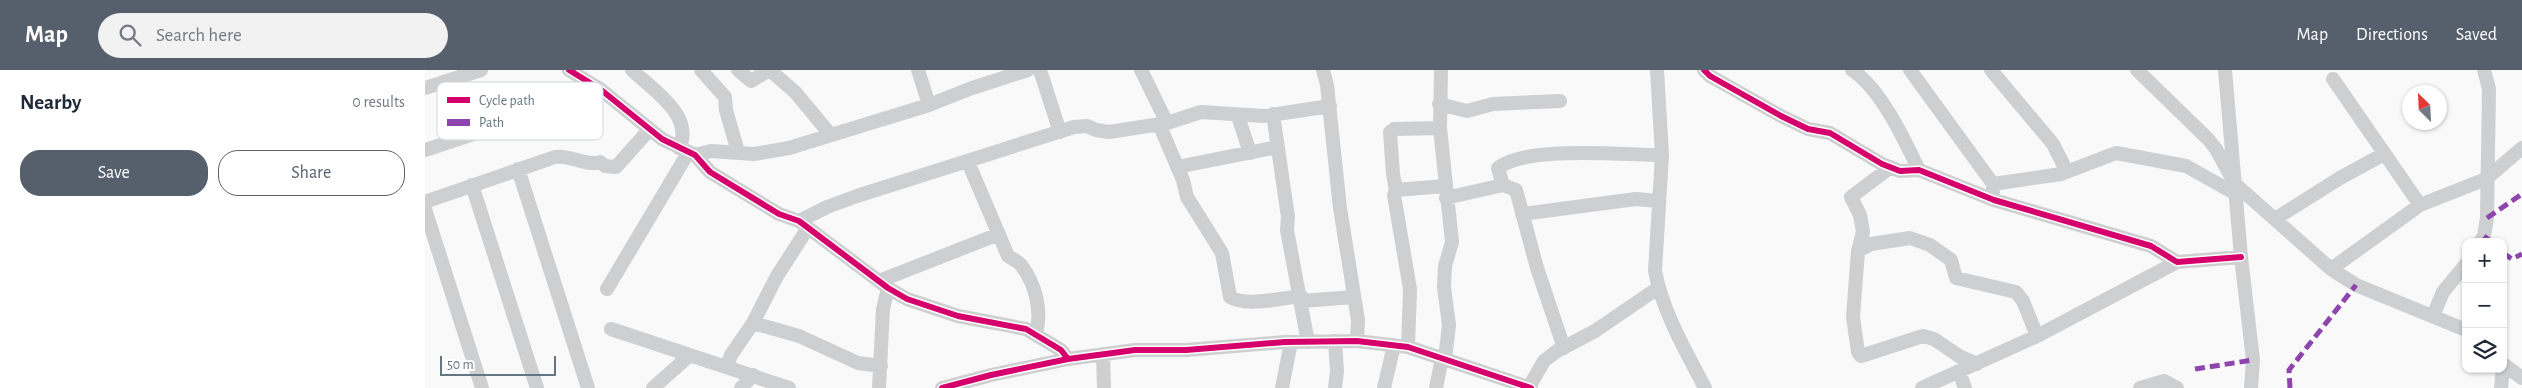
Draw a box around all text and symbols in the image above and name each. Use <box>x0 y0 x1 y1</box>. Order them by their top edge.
search box <box>98 13 448 58</box>
icon: search <box>116 21 144 49</box>
text: Map <box>25 23 68 47</box>
text: Search here <box>156 26 242 45</box>
text: Map <box>2297 26 2328 44</box>
text: Directions <box>2356 26 2428 44</box>
text: Saved <box>2456 26 2497 44</box>
legend <box>437 82 603 140</box>
north arrow <box>2402 85 2447 130</box>
text: Nearby <box>20 92 81 113</box>
text: 0 results <box>352 94 405 110</box>
text: Cycle path <box>479 94 535 108</box>
text: Path <box>479 116 504 130</box>
button: Save <box>20 150 208 196</box>
button: Share <box>218 150 405 196</box>
map controls <box>2462 238 2507 373</box>
button: + <box>2462 238 2507 283</box>
button: − <box>2462 283 2507 328</box>
button: layers <box>2462 328 2507 373</box>
scale bar <box>440 353 556 376</box>
text: 50 m <box>447 358 474 372</box>

